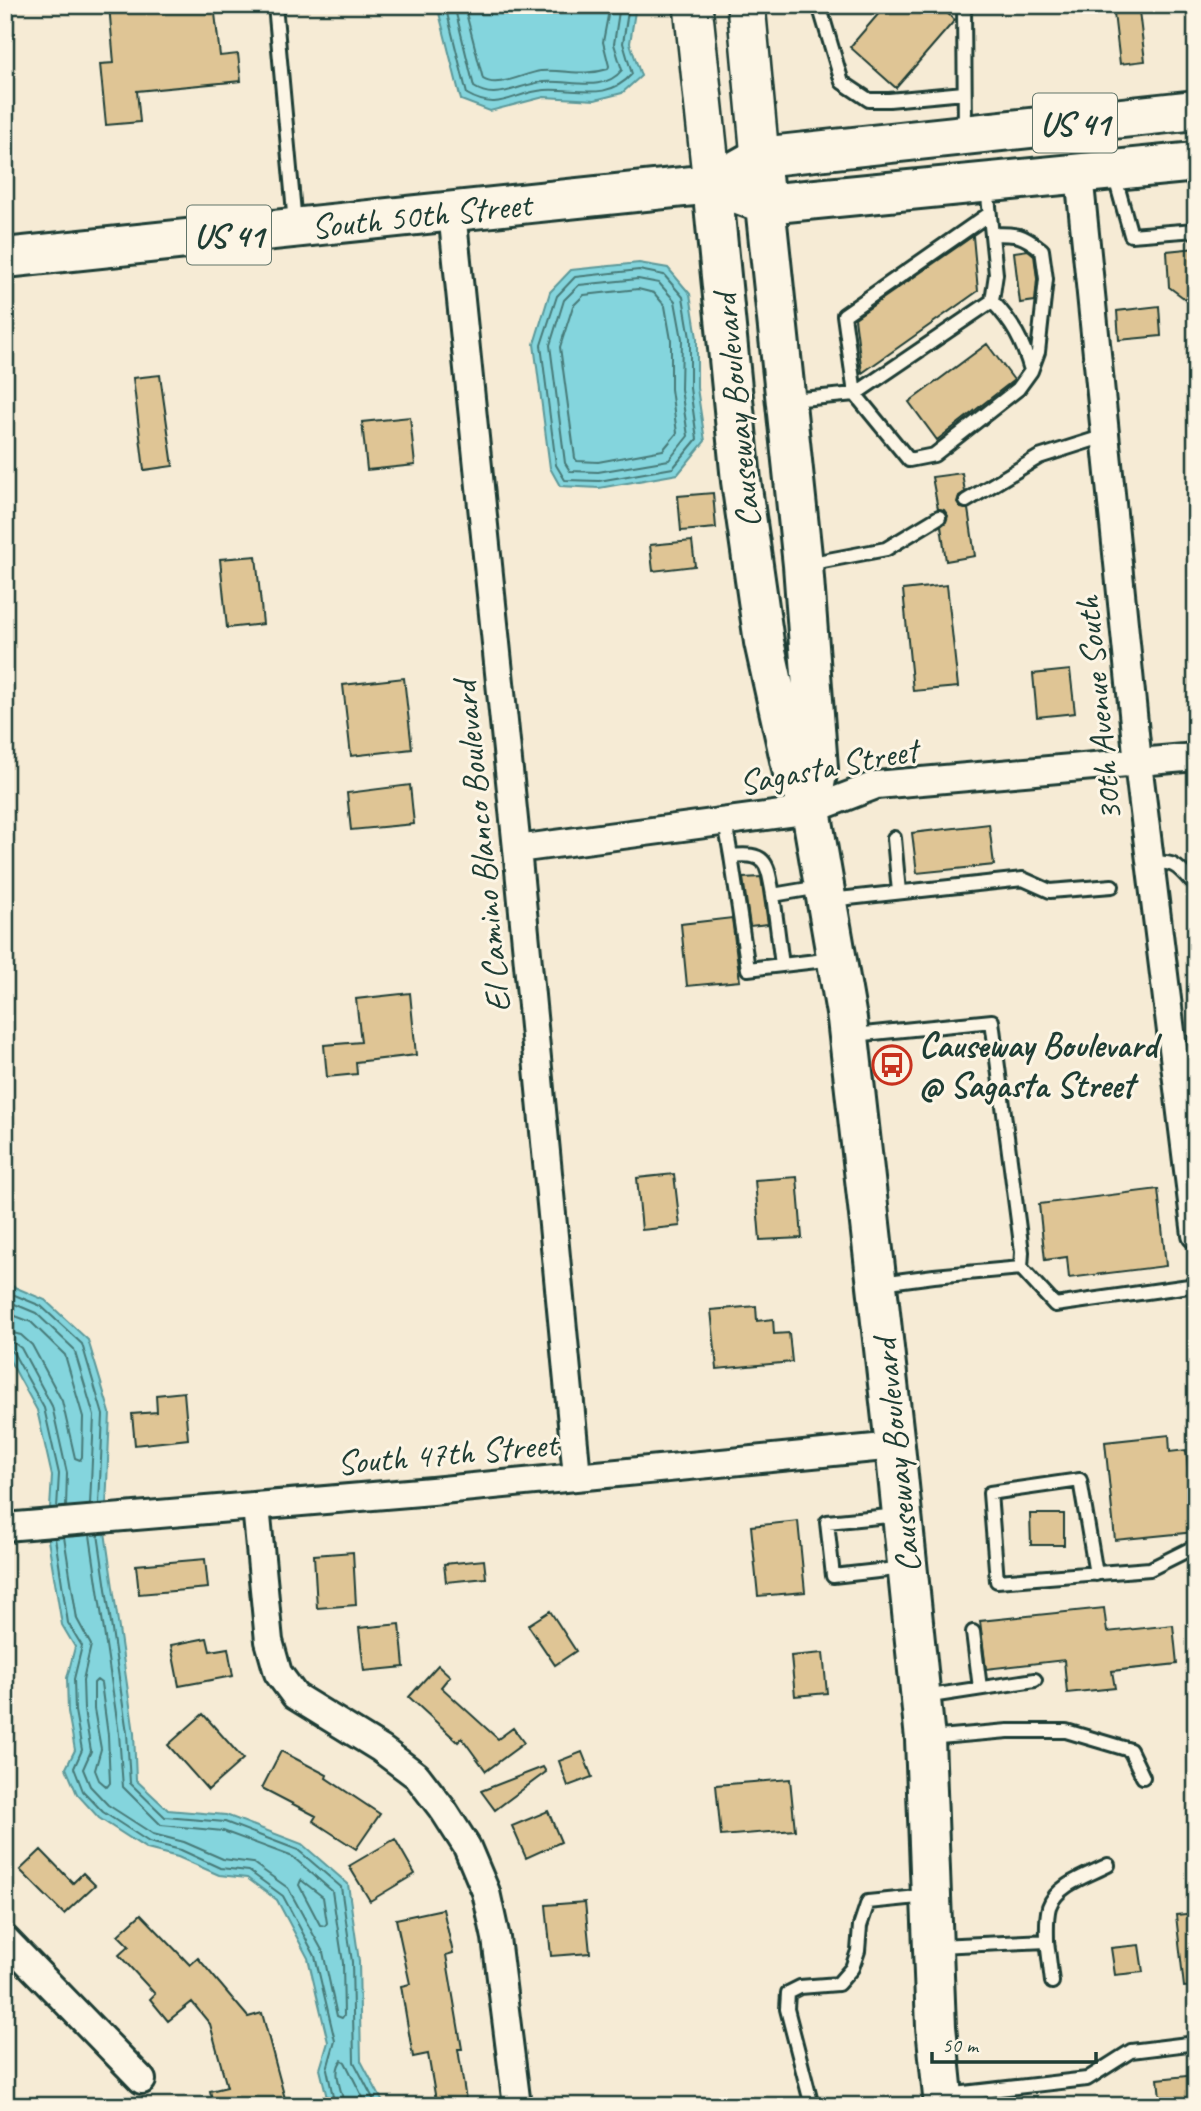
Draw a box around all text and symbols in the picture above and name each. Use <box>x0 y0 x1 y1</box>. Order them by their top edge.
road number: US 41 <box>1033 94 1117 153</box>
street label: South 50th Street <box>309 181 537 249</box>
road number: US 41 <box>187 205 271 264</box>
street label: Causeway Boulevard <box>701 287 771 530</box>
street label: 30th Avenue South <box>1064 592 1133 824</box>
street label: El Camino Blanco Boulevard <box>441 674 521 1014</box>
street label: Sagasta Street <box>735 726 926 806</box>
place label: Causeway Boulevard @ Sagasta Street <box>919 1023 1163 1108</box>
bus stop icon: Causeway Boulevard @ Sagasta Street <box>871 1044 913 1086</box>
street label: Causeway Boulevard <box>861 1332 931 1575</box>
street label: South 47th Street <box>335 1421 562 1486</box>
scale bar <box>932 2020 1096 2064</box>
text: 50 m <box>942 2032 980 2058</box>

